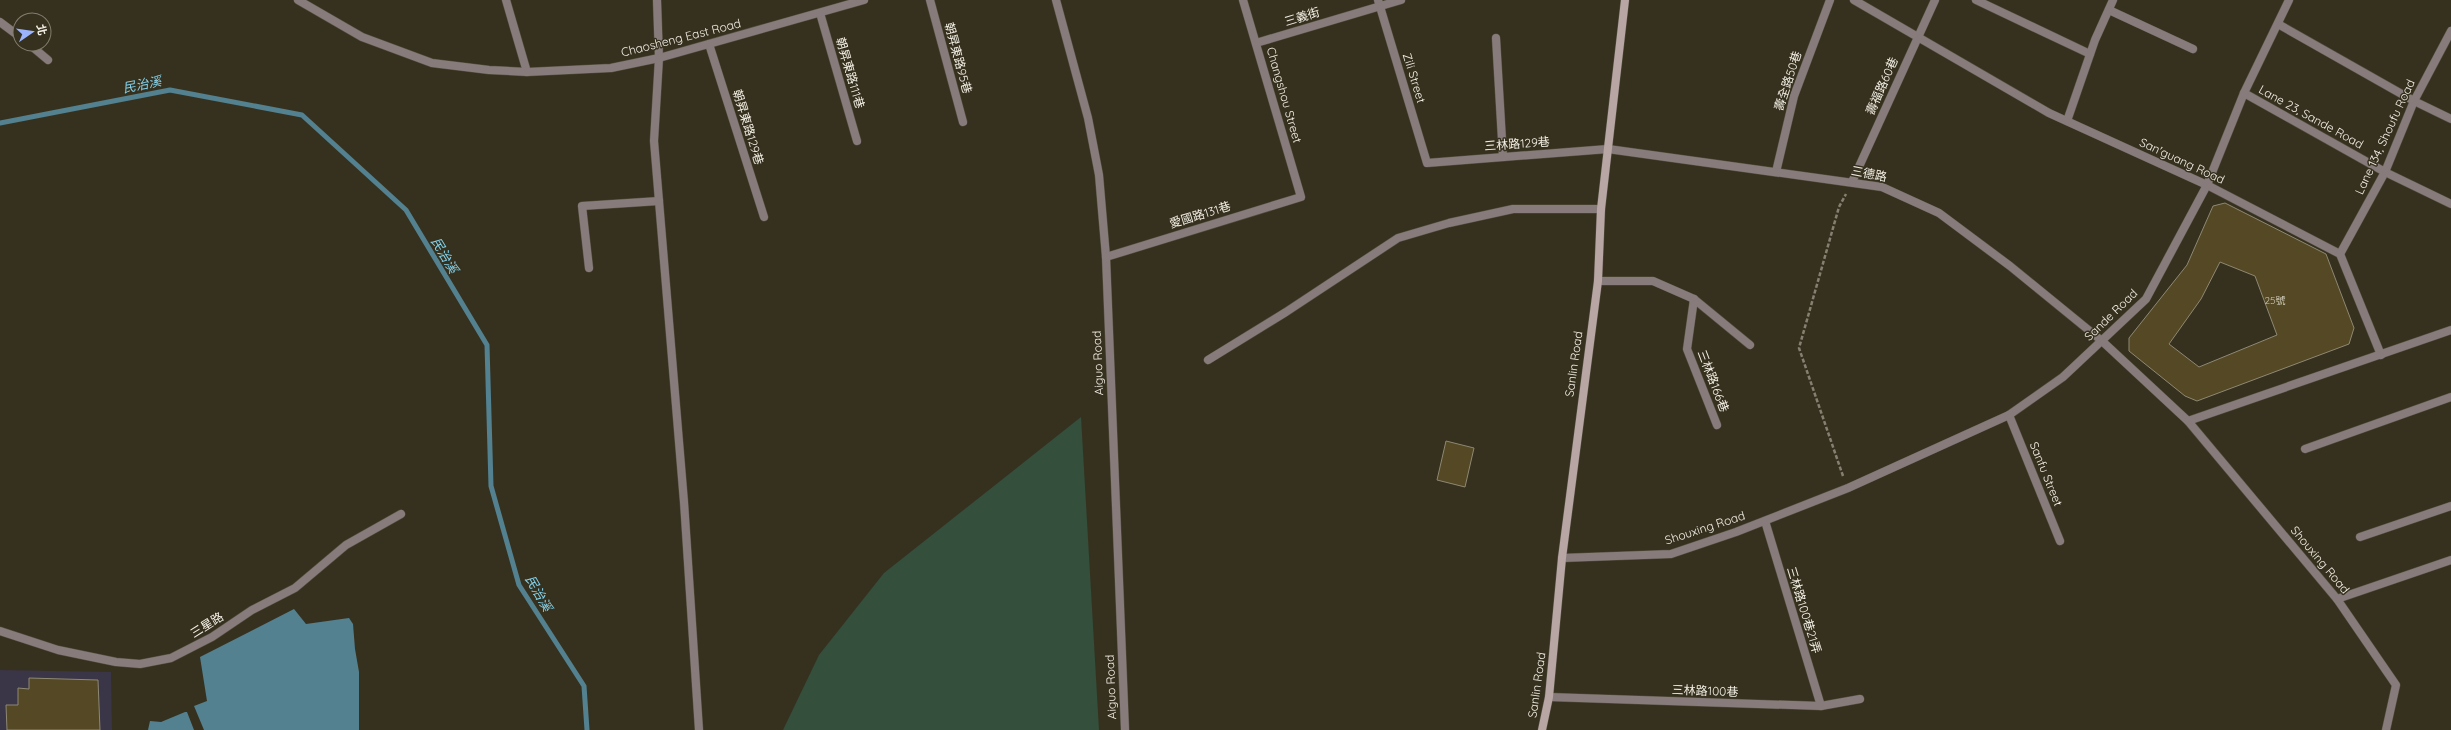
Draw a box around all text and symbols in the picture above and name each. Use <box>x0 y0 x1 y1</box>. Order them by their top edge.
street label: 三義街 <box>1282 4 1321 29</box>
north arrow <box>12 12 52 52</box>
street label: Chaosheng East Road <box>619 15 742 60</box>
street label: 朝昇東路95巷 <box>942 21 975 95</box>
text: 北 <box>34 23 50 37</box>
street label: 朝昇東路111巷 <box>833 36 868 110</box>
street label: Changshou Street <box>1264 45 1305 144</box>
street label: 壽全路50巷 <box>1771 49 1804 112</box>
street label: Zili Street <box>1400 51 1429 105</box>
street label: 壽福路60巷 <box>1862 55 1901 117</box>
water label: 民治溪 <box>121 72 165 96</box>
street label: Lane 134, Shoufu Road <box>2351 77 2418 197</box>
street label: Lane 23, Sande Road <box>2256 82 2366 152</box>
street label: 朝昇東路129巷 <box>730 87 767 166</box>
street label: 三林路129巷 <box>1484 134 1550 153</box>
street label: San'guang Road <box>2137 134 2227 187</box>
street label: 三德路 <box>1850 163 1888 184</box>
street label: 愛國路131巷 <box>1167 198 1232 231</box>
water label: 民治溪 <box>428 234 463 278</box>
street label: Sande Road <box>2081 286 2140 344</box>
house number: 25號 <box>2265 294 2286 307</box>
street label: Aiguo Road <box>1089 330 1106 396</box>
street label: Sanlin Road <box>1561 330 1586 398</box>
street label: 三林路166巷 <box>1695 348 1732 414</box>
street label: Sanfu Street <box>2027 439 2066 508</box>
street label: Shouxing Road <box>1663 507 1747 548</box>
street label: Shouxing Road <box>2288 523 2353 596</box>
street label: 三林路100巷21弄 <box>1784 565 1825 655</box>
water label: 民治溪 <box>522 572 557 616</box>
street label: 三星路 <box>187 609 226 640</box>
street label: Sanlin Road <box>1524 651 1549 719</box>
street label: Aiguo Road <box>1102 654 1119 720</box>
street label: 三林路100巷 <box>1671 682 1739 699</box>

